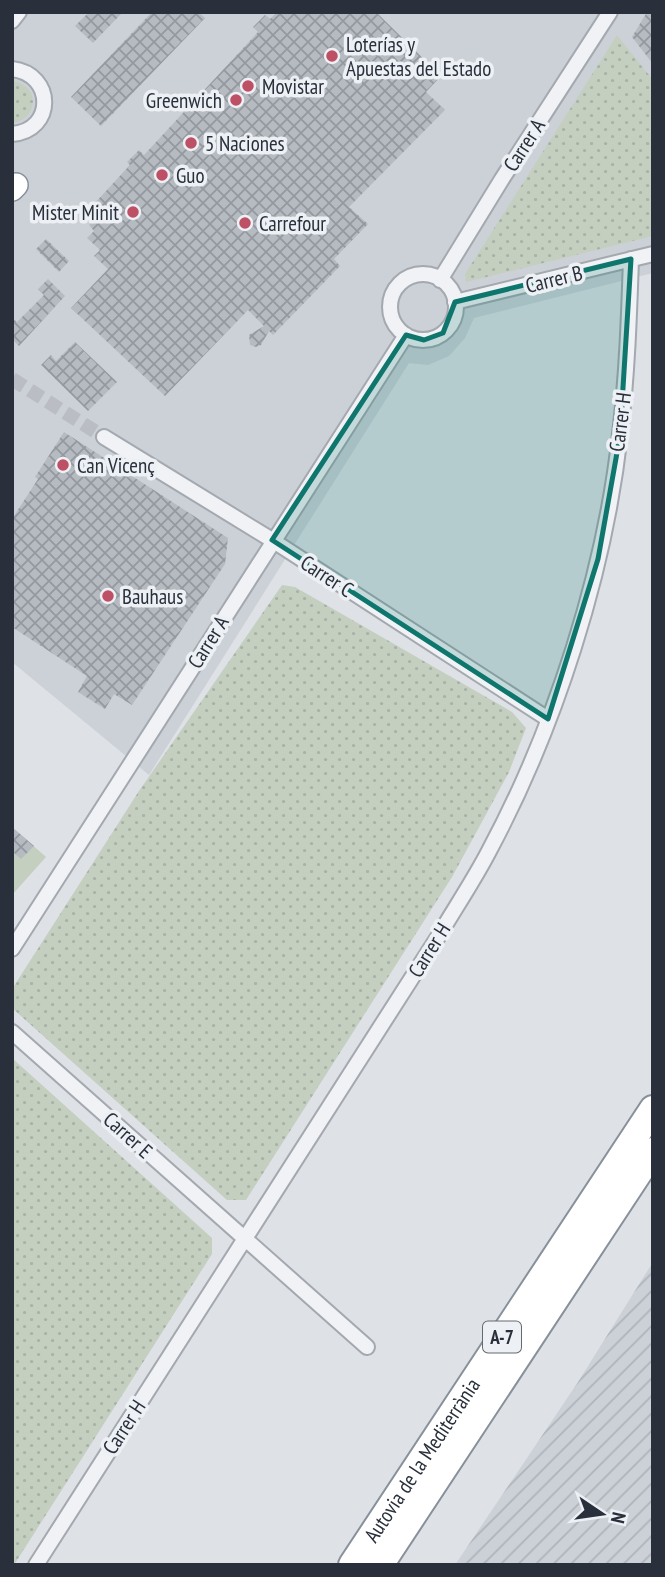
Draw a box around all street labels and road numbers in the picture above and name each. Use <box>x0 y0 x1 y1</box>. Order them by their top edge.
street label: Carrer A <box>497 113 551 176</box>
street label: Carrer B <box>523 259 585 299</box>
street label: Carrer H <box>603 391 637 453</box>
street label: Carrer C <box>295 549 359 603</box>
street label: Carrer A <box>181 610 235 674</box>
street label: Carrer H <box>402 918 456 982</box>
street label: Carrer E <box>98 1106 158 1164</box>
road number: A-7 <box>483 1322 521 1352</box>
street label: Autovia de la Mediterrània <box>357 1373 485 1547</box>
street label: Carrer H <box>97 1395 151 1459</box>

